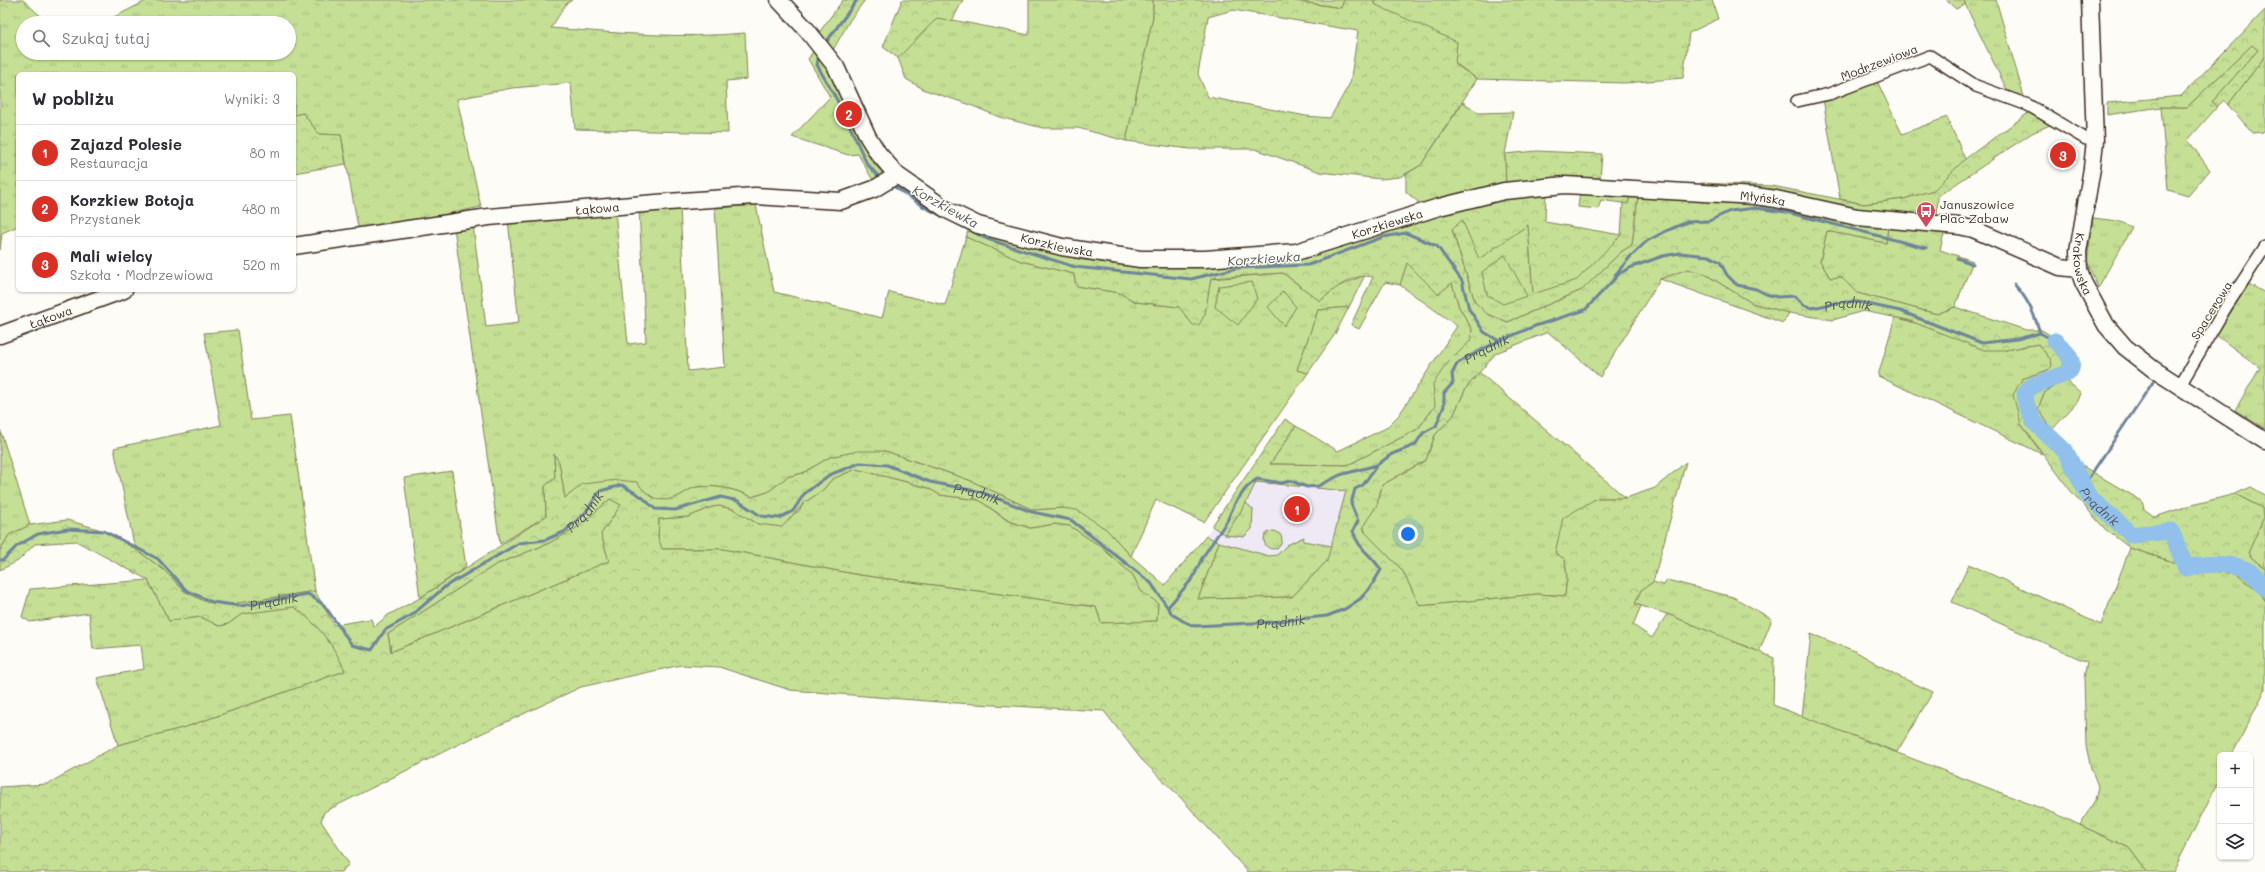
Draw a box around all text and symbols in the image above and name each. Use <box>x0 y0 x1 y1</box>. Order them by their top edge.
search box <box>16 16 296 60</box>
icon: search <box>30 27 52 49</box>
text: Szukaj tutaj <box>62 28 150 48</box>
street label: Modrzewiowa <box>1838 40 1920 84</box>
text: W pobliżu <box>32 87 114 109</box>
text: Wyniki: 3 <box>224 90 280 107</box>
pin: 2 <box>836 99 862 129</box>
text: Zajazd Polesie <box>70 134 182 154</box>
pin: 3 <box>2050 140 2076 170</box>
text: 1 <box>42 144 48 161</box>
text: 80 m <box>250 144 280 161</box>
text: Restauracja <box>70 154 148 171</box>
water label: Korzkiewka <box>910 181 982 231</box>
street label: Młyńska <box>1740 187 1787 209</box>
text: Korzkiew Botoja <box>70 190 194 210</box>
place label: Januszowice Plac Zabaw <box>1940 196 2014 226</box>
street label: Łąkowa <box>575 198 620 218</box>
text: 2 <box>41 200 49 217</box>
text: 480 m <box>242 200 280 217</box>
bus stop icon: Januszowice Plac Zabaw <box>1915 200 1937 228</box>
street label: Korzkiewska <box>1350 205 1425 242</box>
text: Przystanek <box>70 210 141 227</box>
street label: Korzkiewska <box>1019 229 1094 260</box>
street label: Krakowska <box>2070 232 2096 298</box>
text: Mali wielcy <box>70 246 153 266</box>
water label: Korzkiewka <box>1227 247 1301 269</box>
text: 3 <box>41 256 49 273</box>
text: 520 m <box>243 256 280 273</box>
text: Szkoła · Modrzewiowa <box>70 266 213 283</box>
street label: Spacerowa <box>2187 278 2235 342</box>
water label: Prądnik <box>1822 294 1875 314</box>
street label: Łąkowa <box>27 302 74 332</box>
water label: Prądnik <box>1460 329 1512 366</box>
water label: Prądnik <box>952 478 1005 508</box>
water label: Prądnik <box>2077 484 2124 530</box>
water label: Prądnik <box>562 486 607 535</box>
pin: 1 <box>1284 494 1310 524</box>
your location <box>1398 524 1418 544</box>
water label: Prądnik <box>248 587 300 613</box>
water label: Prądnik <box>1256 610 1307 631</box>
map controls <box>2217 752 2253 860</box>
button: + <box>2217 752 2253 788</box>
button: − <box>2217 788 2253 824</box>
button: layers <box>2217 824 2253 860</box>

